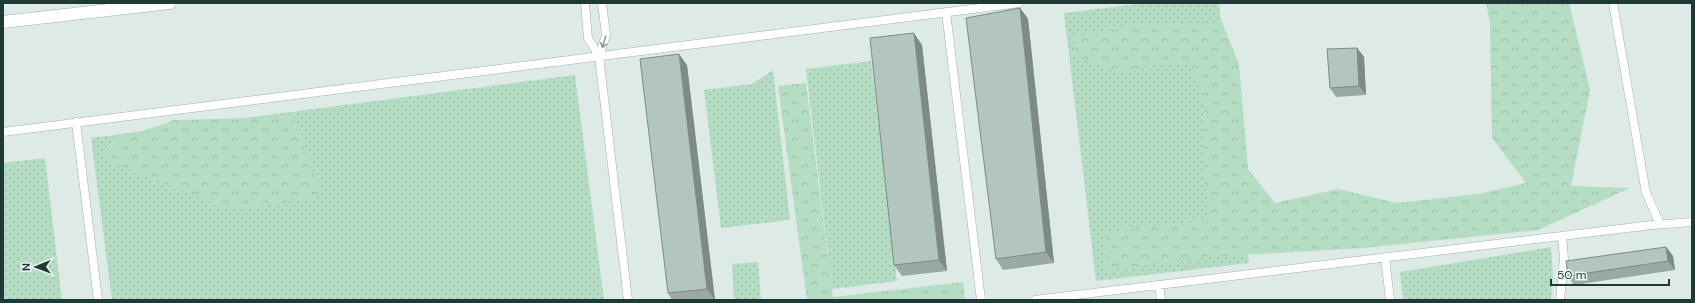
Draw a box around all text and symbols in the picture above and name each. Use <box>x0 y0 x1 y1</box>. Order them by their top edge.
one-way arrow <box>599 35 607 47</box>
north arrow <box>16 247 56 287</box>
scale bar <box>1551 261 1669 287</box>
text: N <box>19 263 33 271</box>
text: 50 m <box>1557 267 1586 283</box>

